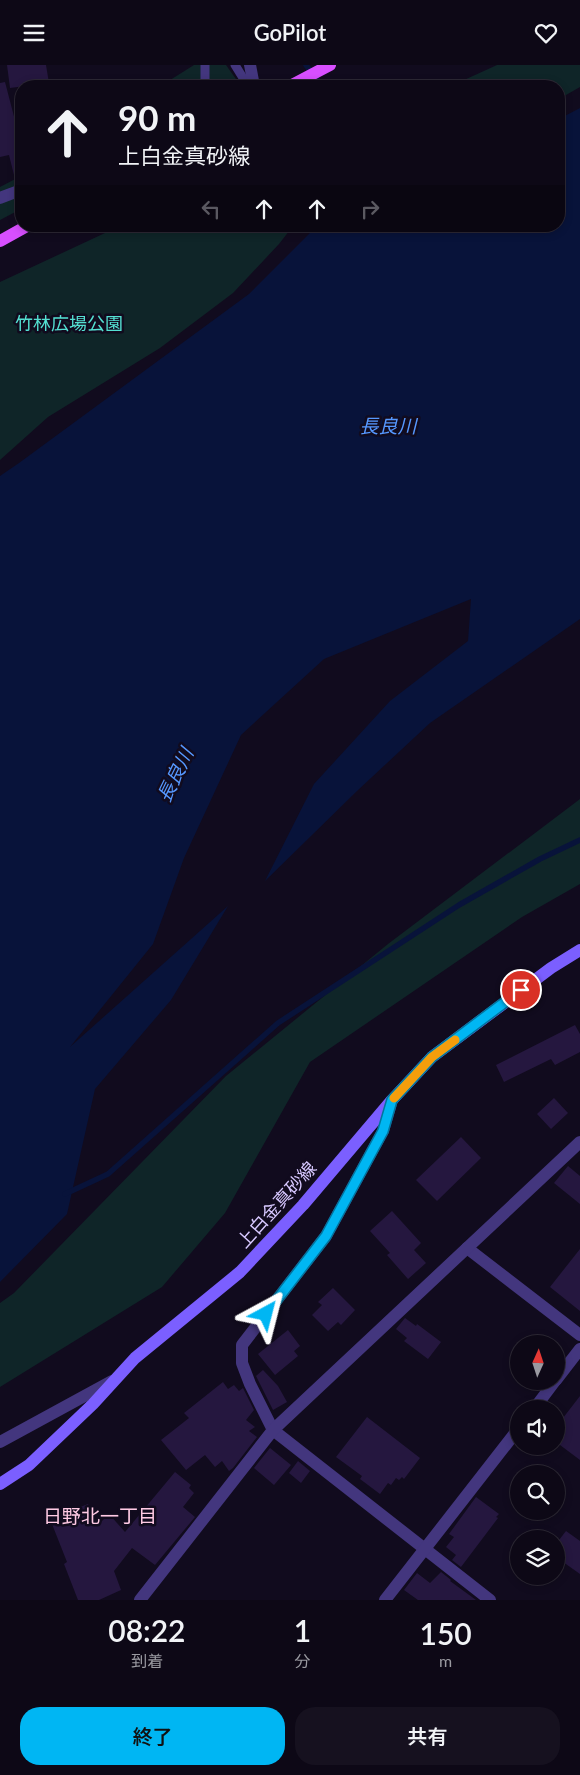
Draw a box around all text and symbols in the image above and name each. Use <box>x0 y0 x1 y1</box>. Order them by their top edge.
icon: menu <box>20 19 48 47</box>
text: GoPilot <box>254 19 326 46</box>
icon: heart <box>532 19 560 47</box>
text: 90 m <box>118 96 196 138</box>
icon: ahead <box>35 100 100 165</box>
text: 上白金真砂線 <box>118 142 250 169</box>
icon: left <box>197 195 225 223</box>
icon: ahead <box>250 195 278 223</box>
icon: ahead <box>303 195 331 223</box>
icon: right <box>356 195 384 223</box>
park label: 竹林広場公園 <box>15 312 123 334</box>
water label: 長良川 <box>359 414 418 437</box>
water label: 長良川 <box>152 742 198 805</box>
pin <box>500 969 542 1011</box>
icon: arrive <box>507 976 535 1004</box>
street label: 上白金真砂線 <box>232 1157 321 1252</box>
position arrow <box>239 1287 291 1339</box>
north arrow <box>510 1335 565 1390</box>
map controls <box>510 1335 565 1585</box>
button: sound <box>510 1400 565 1455</box>
button: search <box>510 1465 565 1520</box>
district label: 日野北一丁目 <box>43 1504 157 1527</box>
button: layers <box>510 1530 565 1585</box>
text: 08:22 <box>108 1612 186 1648</box>
text: 1 <box>294 1612 311 1648</box>
text: 150 <box>419 1615 472 1651</box>
text: 到着 <box>131 1651 163 1670</box>
text: 分 <box>294 1651 311 1670</box>
text: m <box>439 1651 452 1670</box>
button: 終了 <box>20 1707 285 1765</box>
button: 共有 <box>295 1707 560 1765</box>

